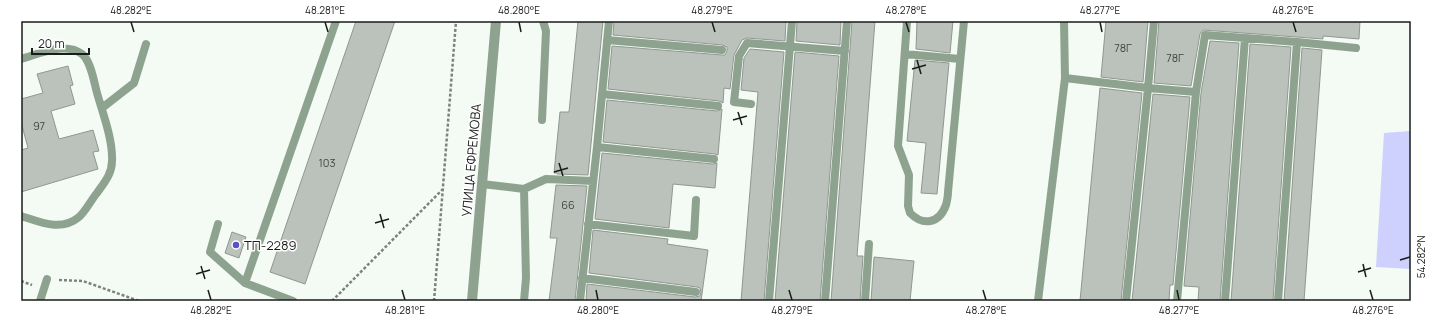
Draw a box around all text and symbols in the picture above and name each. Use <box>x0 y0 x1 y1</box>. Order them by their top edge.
text: 48.282°E <box>110 3 152 17</box>
text: 48.281°E <box>305 3 345 17</box>
text: 48.280°E <box>498 3 540 17</box>
text: 48.279°E <box>691 3 733 17</box>
text: 48.278°E <box>886 3 927 17</box>
text: 48.277°E <box>1080 3 1121 17</box>
text: 48.276°E <box>1272 3 1314 17</box>
scale bar <box>32 30 89 56</box>
text: 20 m <box>38 35 65 52</box>
house number: 78Г <box>1114 40 1132 55</box>
house number: 78Г <box>1166 50 1184 65</box>
street label: УЛИЦА ЕФРЕМОВА <box>457 103 485 217</box>
house number: 97 <box>33 118 45 133</box>
house number: 103 <box>318 155 336 170</box>
house number: 66 <box>561 197 575 212</box>
place label: ТП-2289 <box>244 236 297 254</box>
text: 54.282°N <box>1414 236 1428 278</box>
marker: ТП-2289 <box>231 240 241 250</box>
text: 48.282°E <box>190 303 232 317</box>
text: 48.281°E <box>385 303 425 317</box>
text: 48.280°E <box>577 303 619 317</box>
text: 48.279°E <box>771 303 813 317</box>
text: 48.278°E <box>966 303 1007 317</box>
text: 48.277°E <box>1159 303 1200 317</box>
text: 48.276°E <box>1352 303 1394 317</box>

